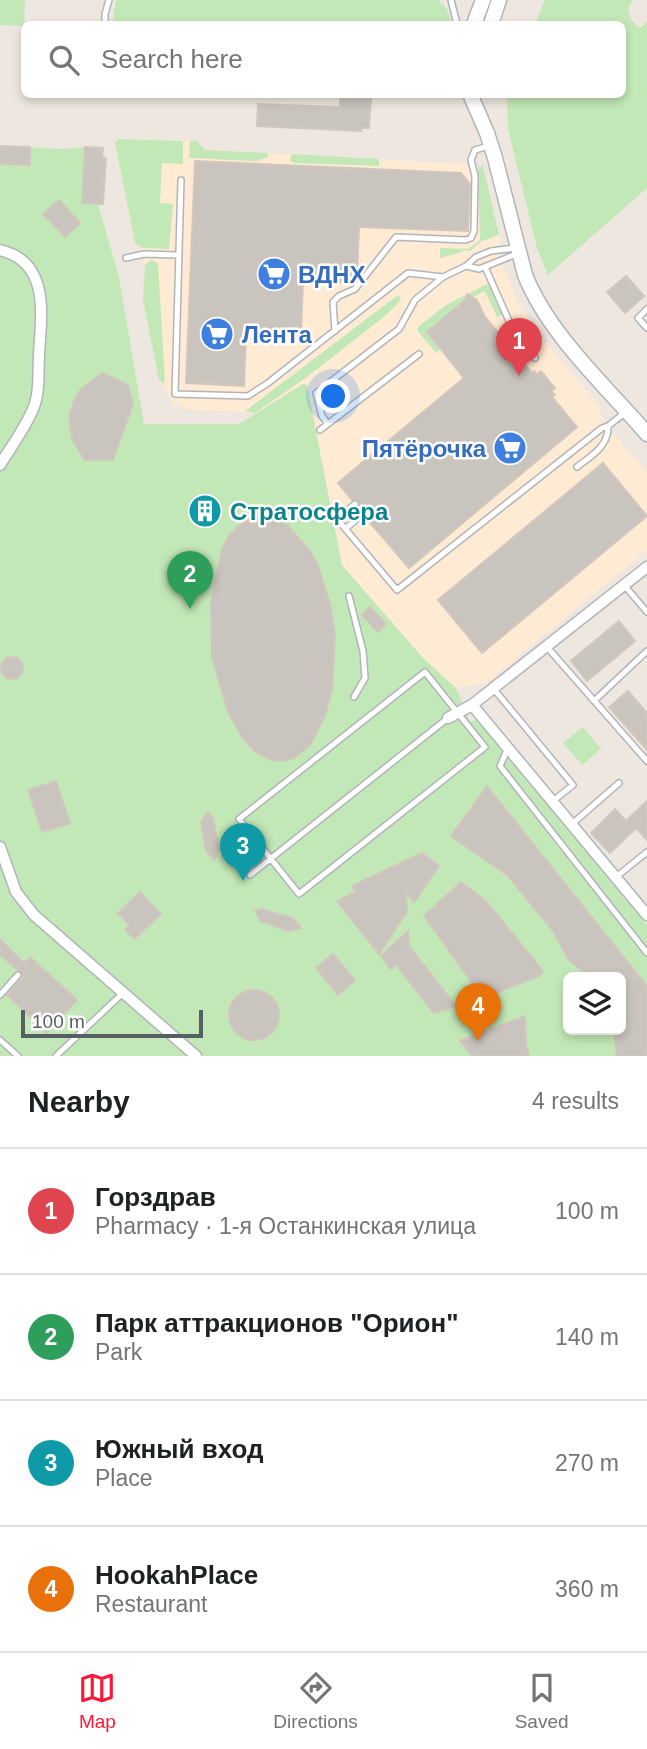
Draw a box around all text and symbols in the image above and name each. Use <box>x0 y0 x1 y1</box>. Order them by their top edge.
search box <box>21 21 626 98</box>
icon: search <box>45 41 83 79</box>
text: Search here <box>101 44 243 74</box>
supermarket icon: ВДНХ <box>255 255 293 293</box>
place label: ВДНХ <box>298 261 365 288</box>
supermarket icon: Лента <box>198 315 236 353</box>
pin: 1 <box>496 318 542 376</box>
place label: Лента <box>242 321 312 348</box>
your location <box>316 379 350 413</box>
supermarket icon: Пятёрочка <box>491 429 529 467</box>
place label: Пятёрочка <box>362 435 487 462</box>
building icon: Стратосфера <box>186 492 224 530</box>
place label: Стратосфера <box>230 498 389 525</box>
pin: 2 <box>167 551 213 609</box>
pin: 3 <box>220 823 266 881</box>
map controls <box>563 972 626 1035</box>
button: layers <box>563 972 626 1035</box>
pin: 4 <box>455 983 501 1041</box>
scale bar <box>21 1007 203 1039</box>
text: 100 m <box>32 1011 85 1032</box>
text: Nearby <box>28 1085 130 1118</box>
text: 4 results <box>532 1088 619 1114</box>
text: Горздрав <box>95 1182 216 1212</box>
text: 1 <box>45 1198 57 1224</box>
text: 100 m <box>555 1198 619 1224</box>
text: Pharmacy · 1-я Останкинская улица <box>95 1213 476 1239</box>
text: Парк аттракционов "Орион" <box>95 1308 459 1338</box>
text: 2 <box>45 1324 57 1350</box>
text: 140 m <box>555 1324 619 1350</box>
text: Park <box>95 1339 142 1365</box>
text: Южный вход <box>95 1434 264 1464</box>
text: 3 <box>45 1450 57 1476</box>
text: 270 m <box>555 1450 619 1476</box>
text: Place <box>95 1465 153 1491</box>
text: HookahPlace <box>95 1560 258 1590</box>
text: 4 <box>45 1576 57 1602</box>
text: 360 m <box>555 1576 619 1602</box>
text: Restaurant <box>95 1591 208 1617</box>
tab: Map <box>78 1669 116 1733</box>
tab: Directions <box>273 1669 358 1733</box>
tab: Saved <box>515 1669 569 1733</box>

